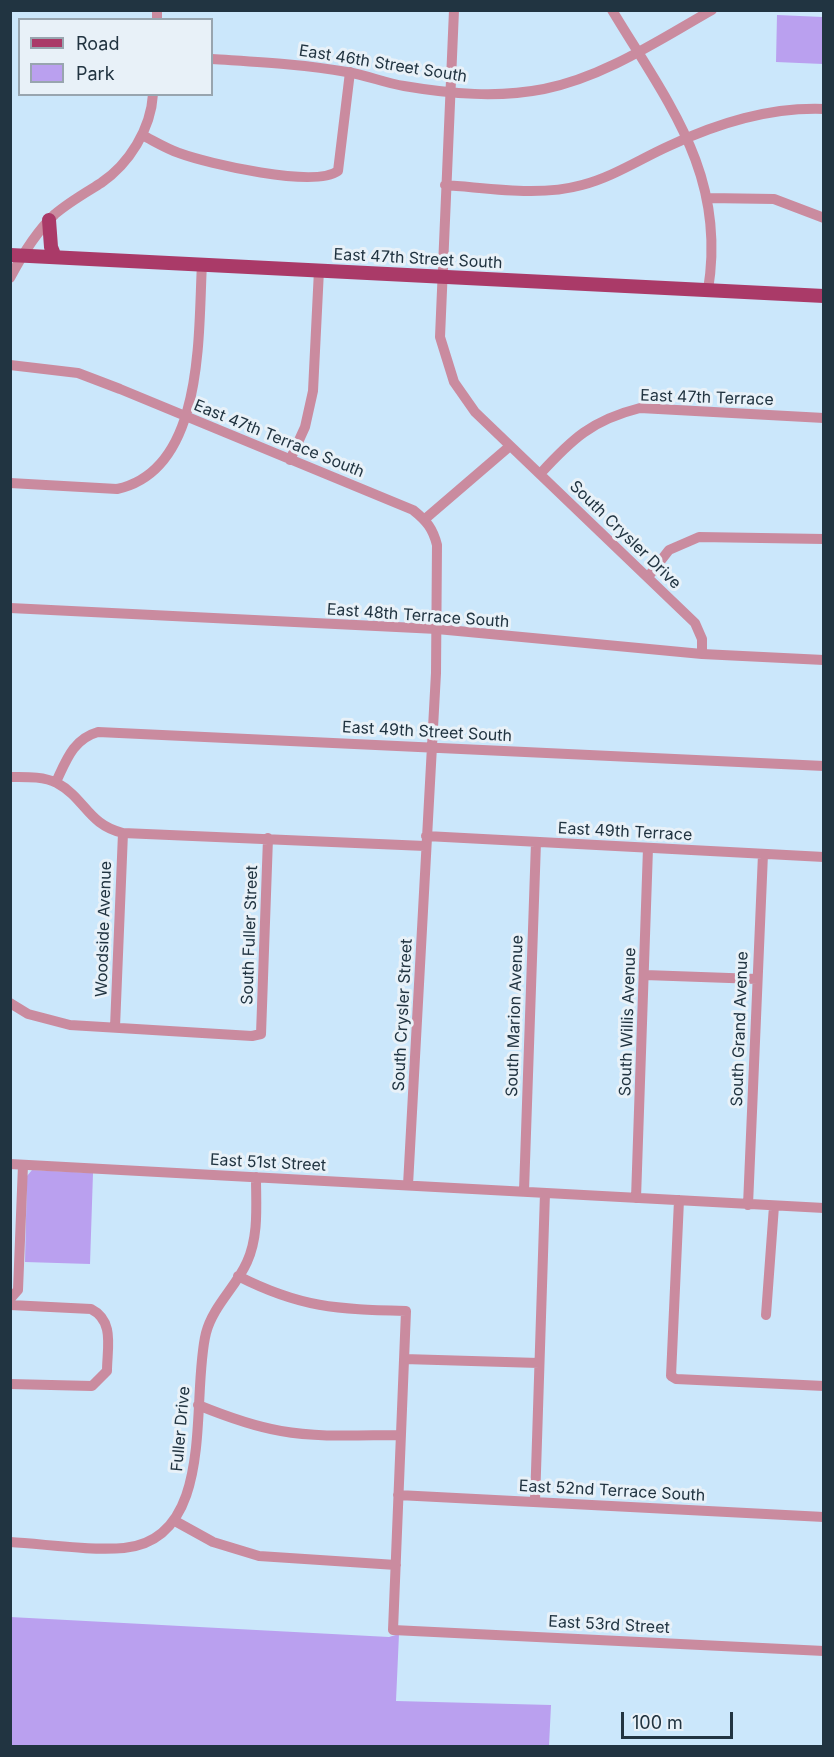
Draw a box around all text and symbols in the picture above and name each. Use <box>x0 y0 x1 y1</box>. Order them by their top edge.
legend <box>18 18 213 96</box>
text: Road <box>76 33 119 54</box>
street label: East 46th Street South <box>298 41 468 87</box>
text: Park <box>76 63 115 84</box>
street label: East 47th Street South <box>333 245 503 273</box>
street label: East 47th Terrace <box>640 386 774 410</box>
street label: East 47th Terrace South <box>191 396 367 482</box>
street label: South Crysler Drive <box>565 477 685 593</box>
street label: East 48th Terrace South <box>326 600 510 632</box>
street label: East 49th Street South <box>342 718 512 746</box>
street label: East 49th Terrace <box>557 819 693 845</box>
street label: Woodside Avenue <box>92 861 116 997</box>
street label: South Fuller Street <box>238 865 262 1005</box>
street label: South Marion Avenue <box>503 935 527 1097</box>
street label: South Crysler Street <box>389 938 417 1092</box>
street label: South Willis Avenue <box>616 947 640 1097</box>
street label: South Grand Avenue <box>728 951 752 1107</box>
street label: East 51st Street <box>209 1150 327 1176</box>
street label: Fuller Drive <box>168 1385 194 1473</box>
street label: East 52nd Terrace South <box>518 1477 706 1505</box>
street label: East 53rd Street <box>548 1612 670 1638</box>
scale bar <box>624 1700 736 1738</box>
text: 100 m <box>632 1712 683 1733</box>

